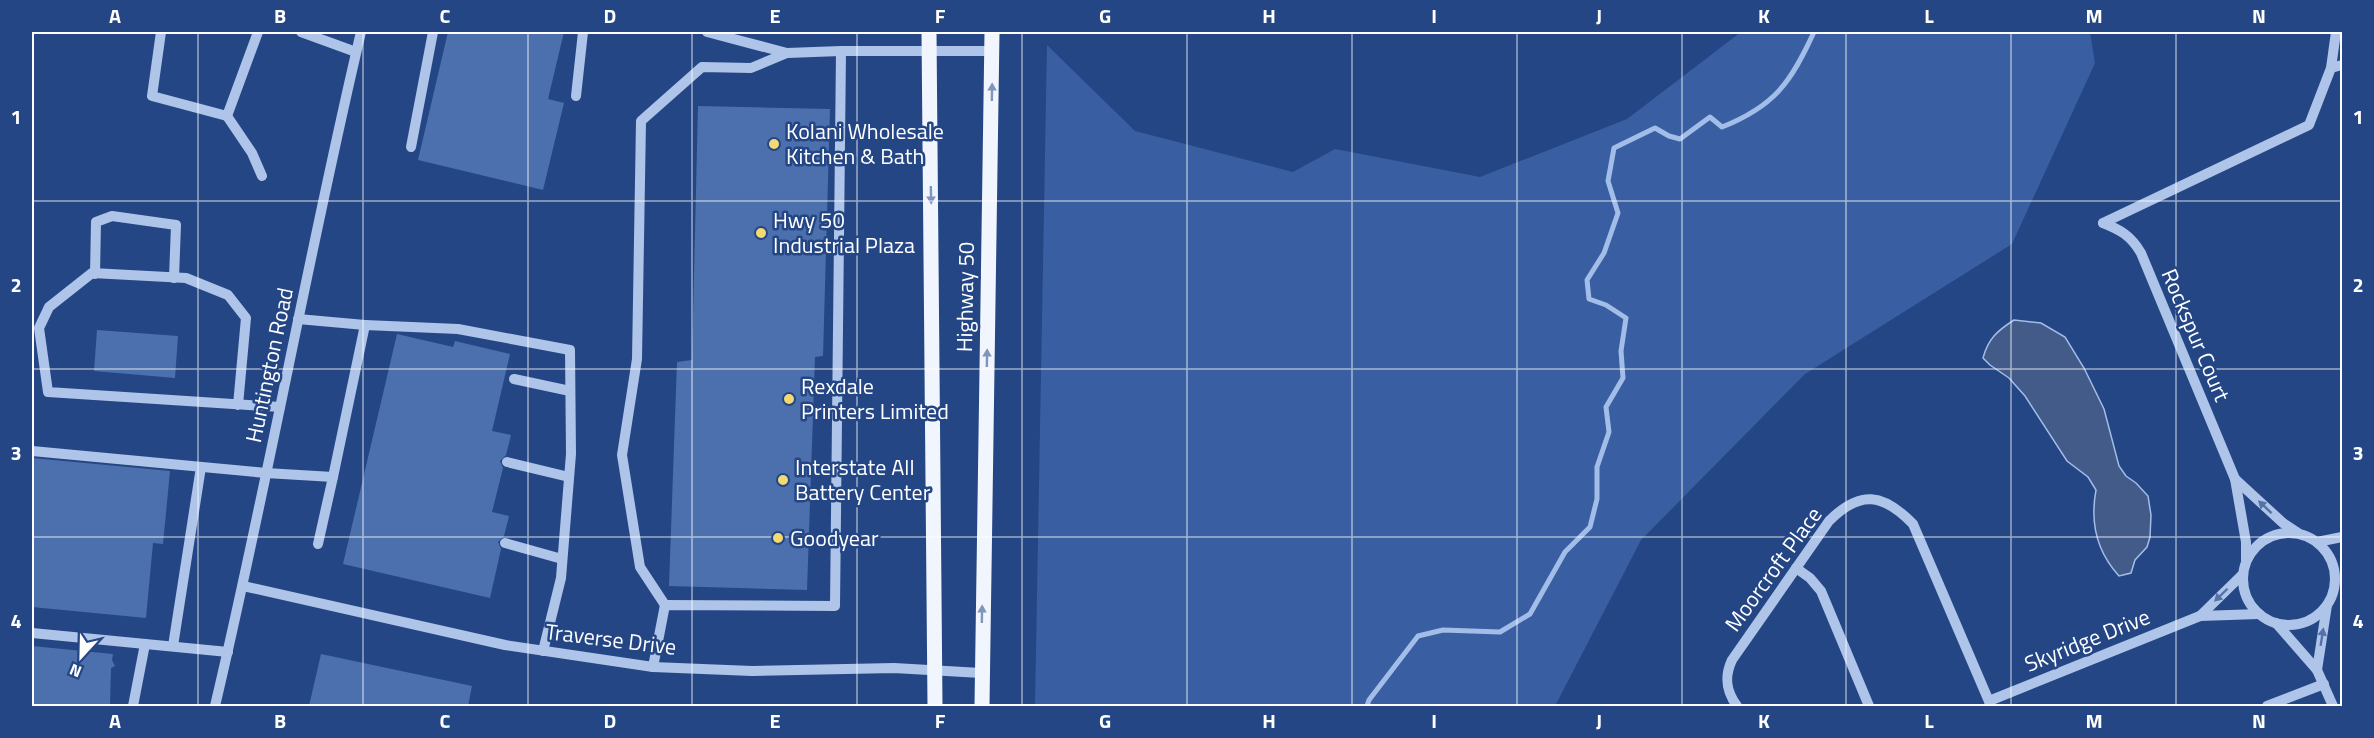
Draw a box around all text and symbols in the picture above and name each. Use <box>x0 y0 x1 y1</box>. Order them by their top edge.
text: A <box>109 0 121 31</box>
text: B <box>274 0 286 31</box>
text: C <box>440 0 451 31</box>
text: D <box>604 0 616 31</box>
text: E <box>769 0 781 31</box>
text: F <box>935 0 946 31</box>
text: G <box>1099 0 1111 31</box>
text: H <box>1262 0 1276 31</box>
text: I <box>1431 0 1437 31</box>
text: J <box>1596 0 1602 31</box>
text: K <box>1758 0 1770 31</box>
text: L <box>1924 0 1934 31</box>
text: M <box>2085 0 2103 31</box>
text: N <box>2252 0 2266 31</box>
one-way arrow <box>987 82 997 101</box>
text: 1 <box>10 101 22 132</box>
text: 1 <box>2352 101 2364 132</box>
place label: Kolani Wholesale Kitchen & Bath <box>786 114 944 173</box>
marker: Kolani Wholesale Kitchen & Bath <box>767 137 781 151</box>
one-way arrow <box>926 185 936 204</box>
place label: Hwy 50 Industrial Plaza <box>773 203 915 262</box>
marker: Hwy 50 Industrial Plaza <box>754 226 768 240</box>
street label: Highway 50 <box>947 242 983 352</box>
street label: Rockspur Court <box>2153 263 2239 407</box>
text: 2 <box>10 269 22 300</box>
text: 2 <box>2352 269 2364 300</box>
street label: Huntington Road <box>236 284 302 446</box>
one-way arrow <box>982 348 992 367</box>
place label: Rexdale Printers Limited <box>801 369 949 428</box>
marker: Rexdale Printers Limited <box>782 392 796 406</box>
text: 3 <box>10 437 22 468</box>
text: 3 <box>2352 437 2364 468</box>
place label: Interstate All Battery Center <box>795 450 931 509</box>
marker: Interstate All Battery Center <box>776 473 790 487</box>
street label: Moorcroft Place <box>1716 499 1830 639</box>
one-way arrow <box>2258 500 2273 514</box>
place label: Goodyear <box>790 521 879 555</box>
marker: Goodyear <box>771 531 785 545</box>
one-way arrow <box>2215 588 2229 602</box>
street label: Skyridge Drive <box>2019 599 2155 681</box>
text: 4 <box>10 605 22 636</box>
one-way arrow <box>977 605 987 624</box>
text: 4 <box>2352 605 2364 636</box>
street label: Traverse Drive <box>544 614 678 664</box>
north arrow <box>51 627 111 687</box>
one-way arrow <box>2318 628 2327 647</box>
text: N <box>66 658 85 684</box>
text: A <box>109 705 121 736</box>
text: B <box>274 705 286 736</box>
text: C <box>440 705 451 736</box>
text: D <box>604 705 616 736</box>
text: E <box>769 705 781 736</box>
text: F <box>935 705 946 736</box>
text: G <box>1099 705 1111 736</box>
text: H <box>1262 705 1276 736</box>
text: I <box>1431 705 1437 736</box>
text: J <box>1596 705 1602 736</box>
text: K <box>1758 705 1770 736</box>
text: L <box>1924 705 1934 736</box>
text: M <box>2085 705 2103 736</box>
text: N <box>2252 705 2266 736</box>

